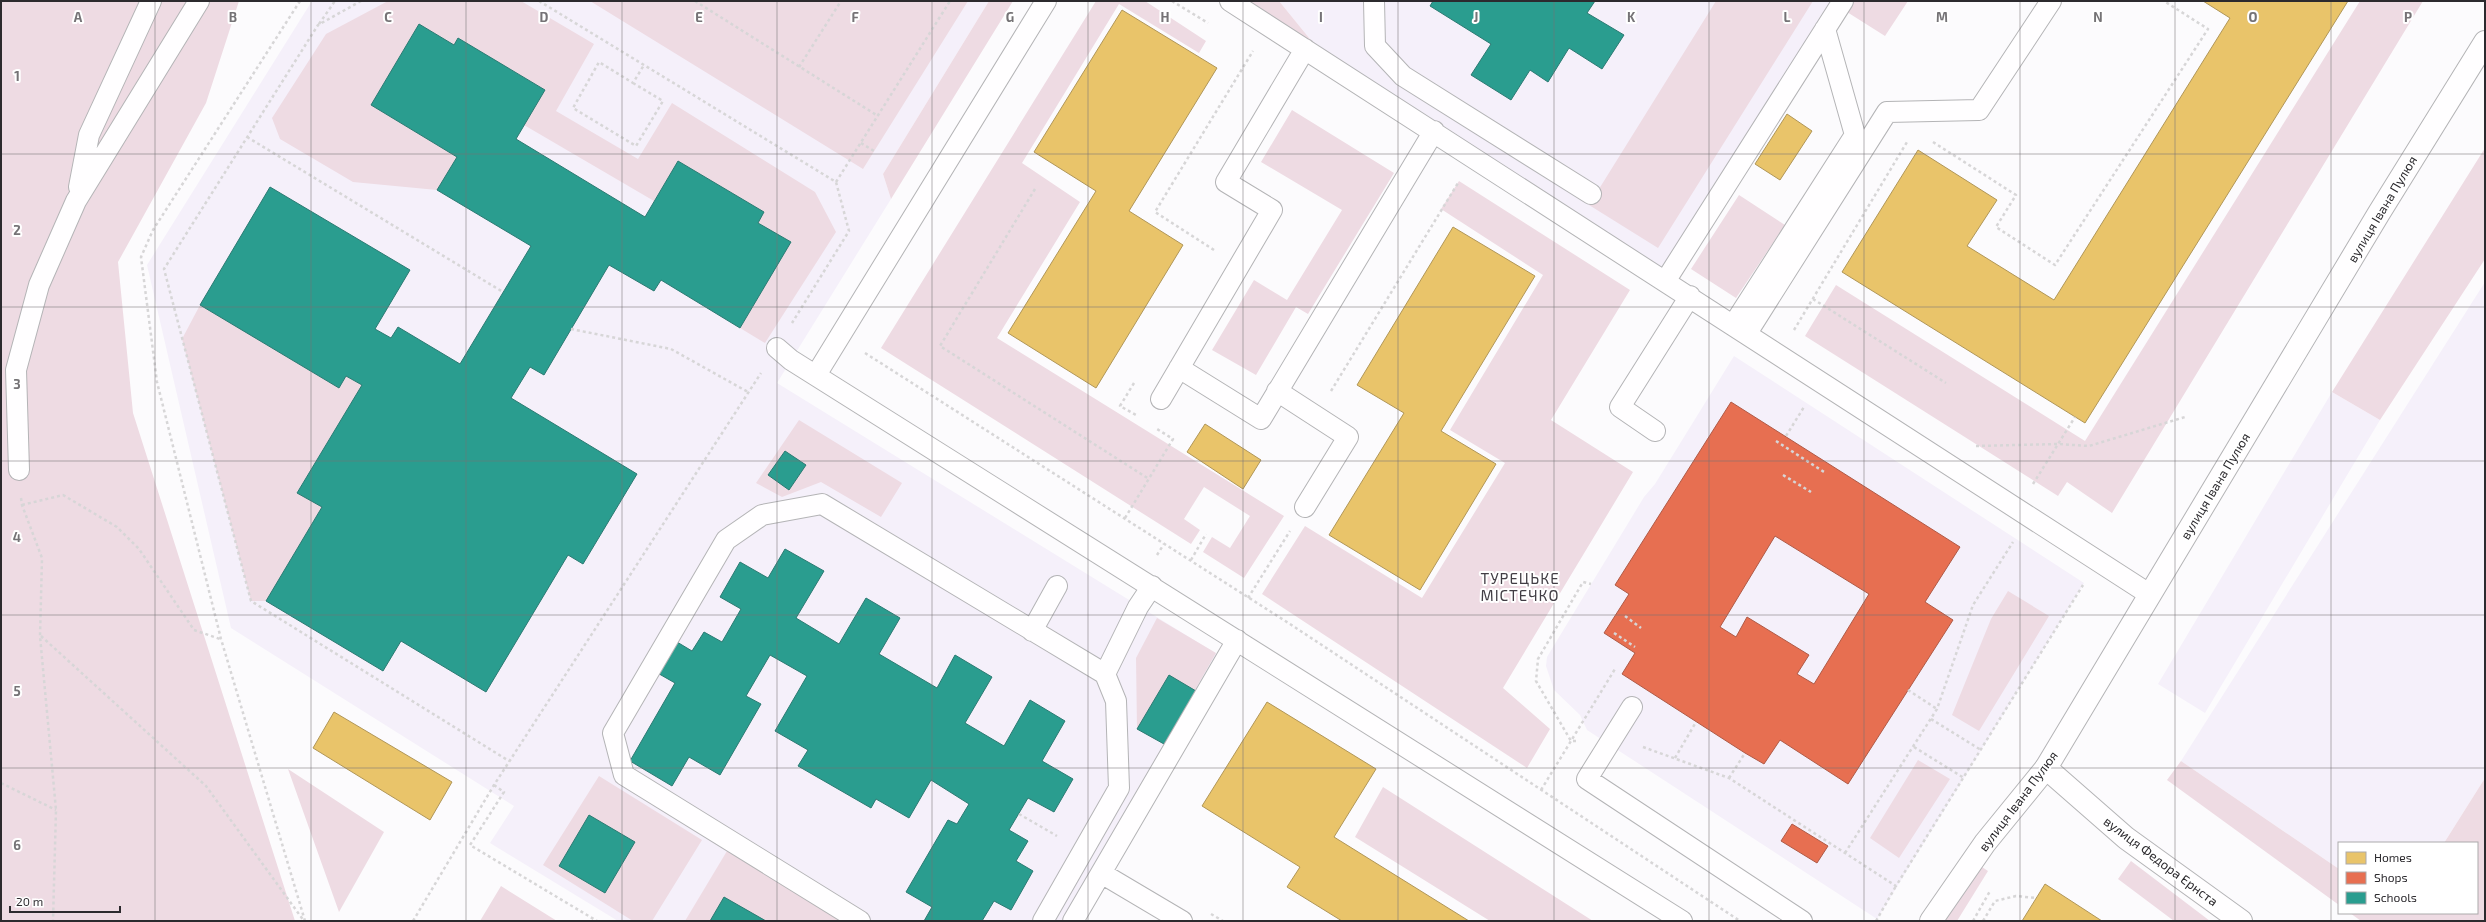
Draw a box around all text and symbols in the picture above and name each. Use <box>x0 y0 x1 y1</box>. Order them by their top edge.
text: A <box>74 9 83 25</box>
text: B <box>229 9 237 25</box>
text: C <box>384 9 392 25</box>
text: D <box>540 9 549 25</box>
text: E <box>695 9 703 25</box>
text: F <box>851 9 859 25</box>
text: G <box>1006 9 1014 25</box>
text: H <box>1161 9 1170 25</box>
text: I <box>1319 9 1323 25</box>
text: J <box>1474 9 1478 25</box>
text: K <box>1627 9 1636 25</box>
text: L <box>1784 9 1791 25</box>
text: M <box>1936 9 1948 25</box>
text: N <box>2093 9 2103 25</box>
text: O <box>2249 9 2258 25</box>
text: P <box>2404 9 2412 25</box>
text: 1 <box>14 68 20 84</box>
street label: вулиця Івана Пулюя <box>2344 153 2420 265</box>
text: 2 <box>13 222 21 238</box>
text: 3 <box>13 376 21 392</box>
street label: вулиця Івана Пулюя <box>2177 430 2253 542</box>
text: 4 <box>13 529 21 545</box>
district label: ТУРЕЦЬКЕ МІСТЕЧКО <box>1480 569 1560 604</box>
text: 5 <box>13 683 21 699</box>
street label: вулиця Івана Пулюя <box>1975 748 2061 854</box>
street label: вулиця Федора Ернста <box>2101 813 2221 909</box>
text: 6 <box>13 837 21 853</box>
legend <box>2338 842 2478 914</box>
text: Homes <box>2374 850 2412 864</box>
text: Shops <box>2374 870 2408 884</box>
scale bar <box>10 888 120 914</box>
text: Schools <box>2374 890 2417 904</box>
text: 20 m <box>16 894 43 908</box>

